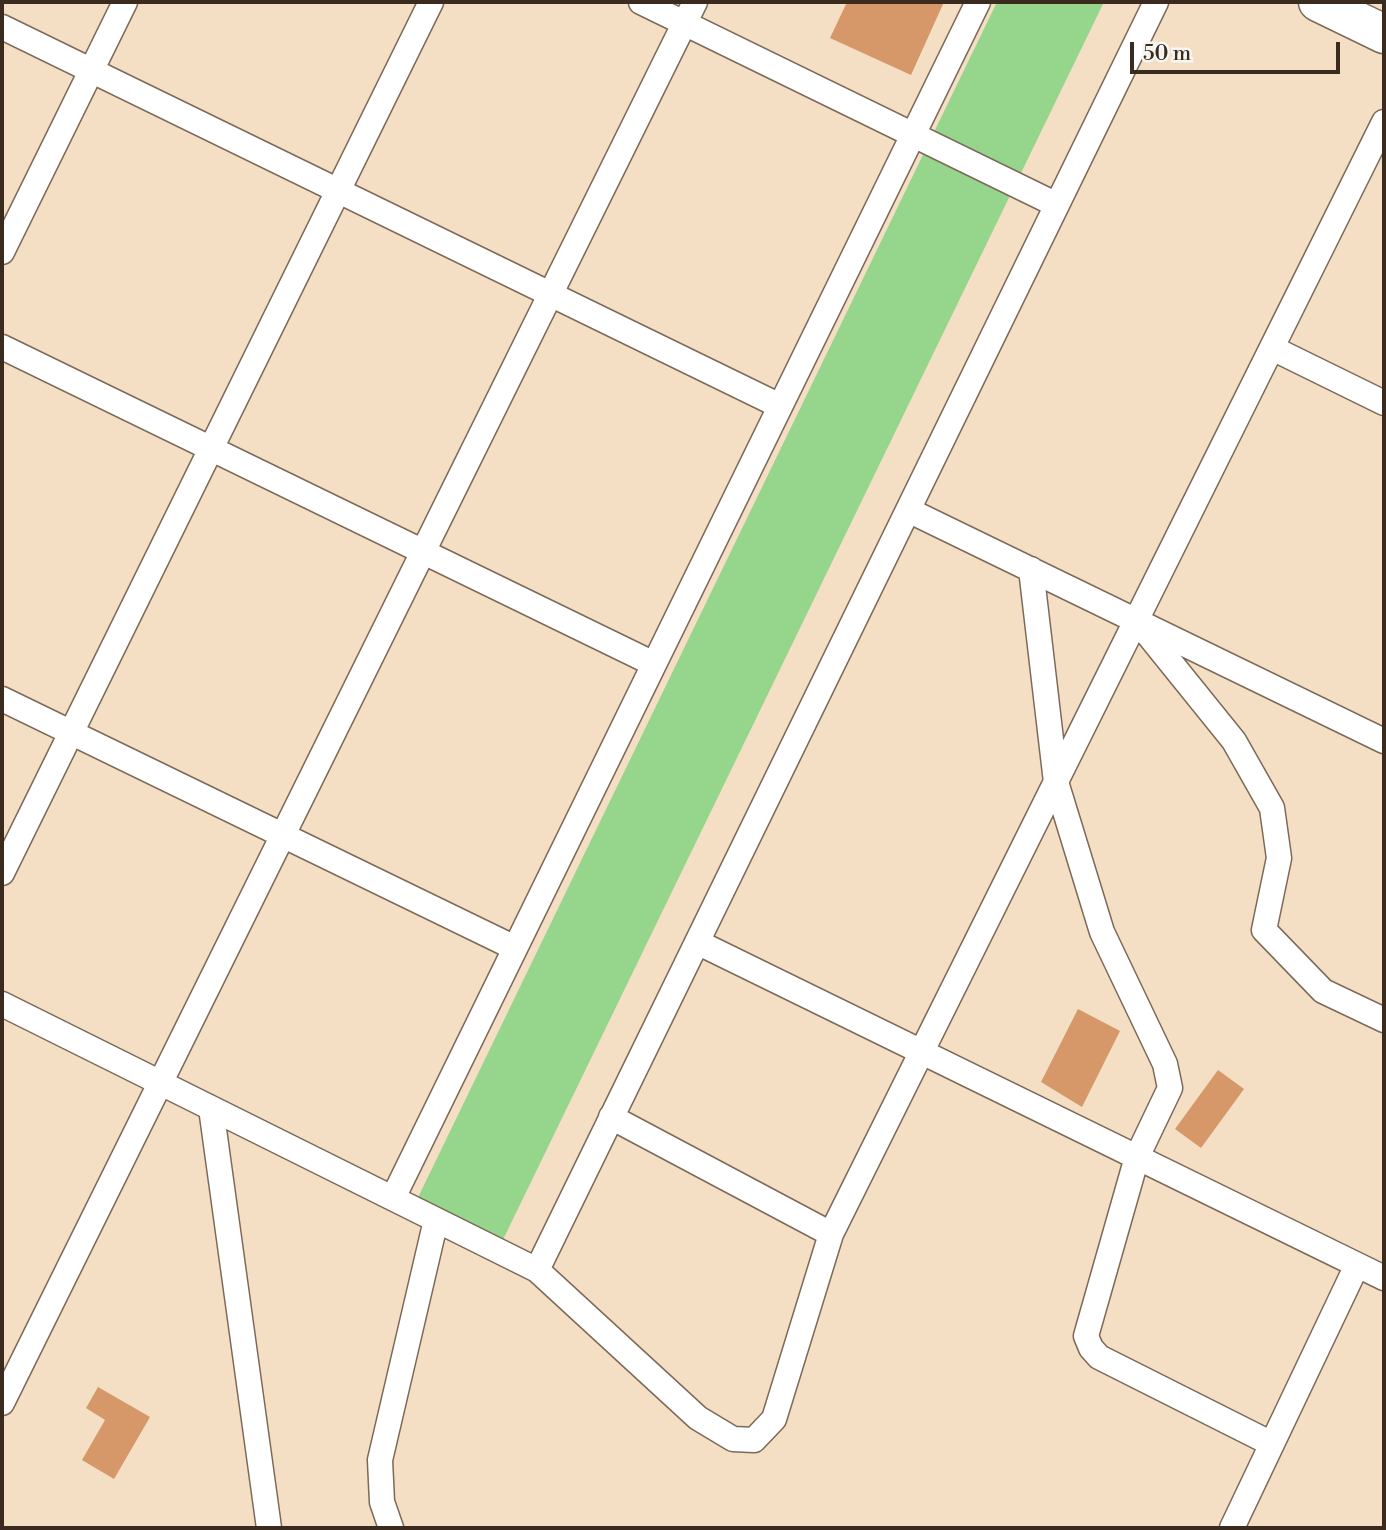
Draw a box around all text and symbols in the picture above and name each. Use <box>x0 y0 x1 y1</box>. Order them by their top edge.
scale bar <box>1134 28 1344 72</box>
text: 50 m <box>1143 41 1191 67</box>

